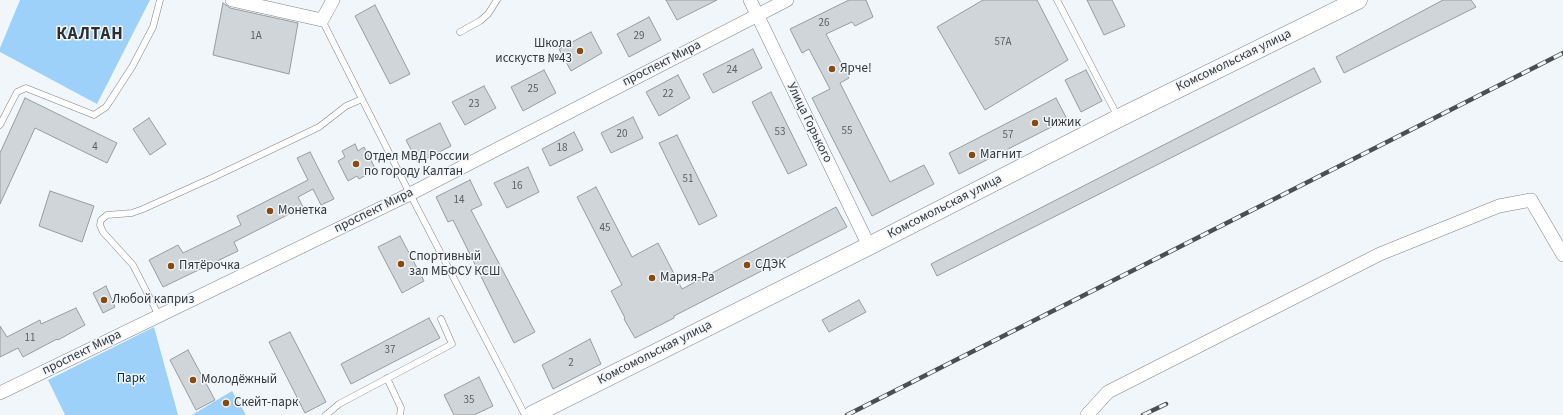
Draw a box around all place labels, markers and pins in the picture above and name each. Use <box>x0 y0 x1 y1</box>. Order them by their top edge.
place label: Школа исскуств №43 <box>495 36 572 67</box>
marker: Школа исскуств №43 <box>575 46 585 56</box>
place label: Ярче! <box>840 61 872 77</box>
marker: Ярче! <box>827 64 837 74</box>
place label: Чижик <box>1043 115 1081 131</box>
marker: Чижик <box>1030 118 1040 128</box>
place label: Магнит <box>980 147 1022 163</box>
place label: Отдел МВД России по городу Калтан <box>364 149 469 180</box>
marker: Магнит <box>967 150 977 160</box>
marker: Отдел МВД России по городу Калтан <box>351 159 361 169</box>
place label: Монетка <box>278 203 327 219</box>
marker: Монетка <box>265 206 275 216</box>
place label: Спортивный зал МБФСУ КСШ <box>409 249 500 280</box>
place label: СДЭК <box>755 257 786 273</box>
place label: Пятёрочка <box>179 258 240 274</box>
marker: Спортивный зал МБФСУ КСШ <box>396 259 406 269</box>
marker: СДЭК <box>742 260 752 270</box>
marker: Пятёрочка <box>166 261 176 271</box>
place label: Мария-Ра <box>660 270 715 286</box>
marker: Мария-Ра <box>647 273 657 283</box>
place label: Любой каприз <box>112 292 194 308</box>
marker: Любой каприз <box>99 295 109 305</box>
place label: Молодёжный <box>201 372 277 388</box>
marker: Молодёжный <box>188 375 198 385</box>
place label: Скейт-парк <box>234 395 299 411</box>
marker: Скейт-парк <box>221 398 231 408</box>

